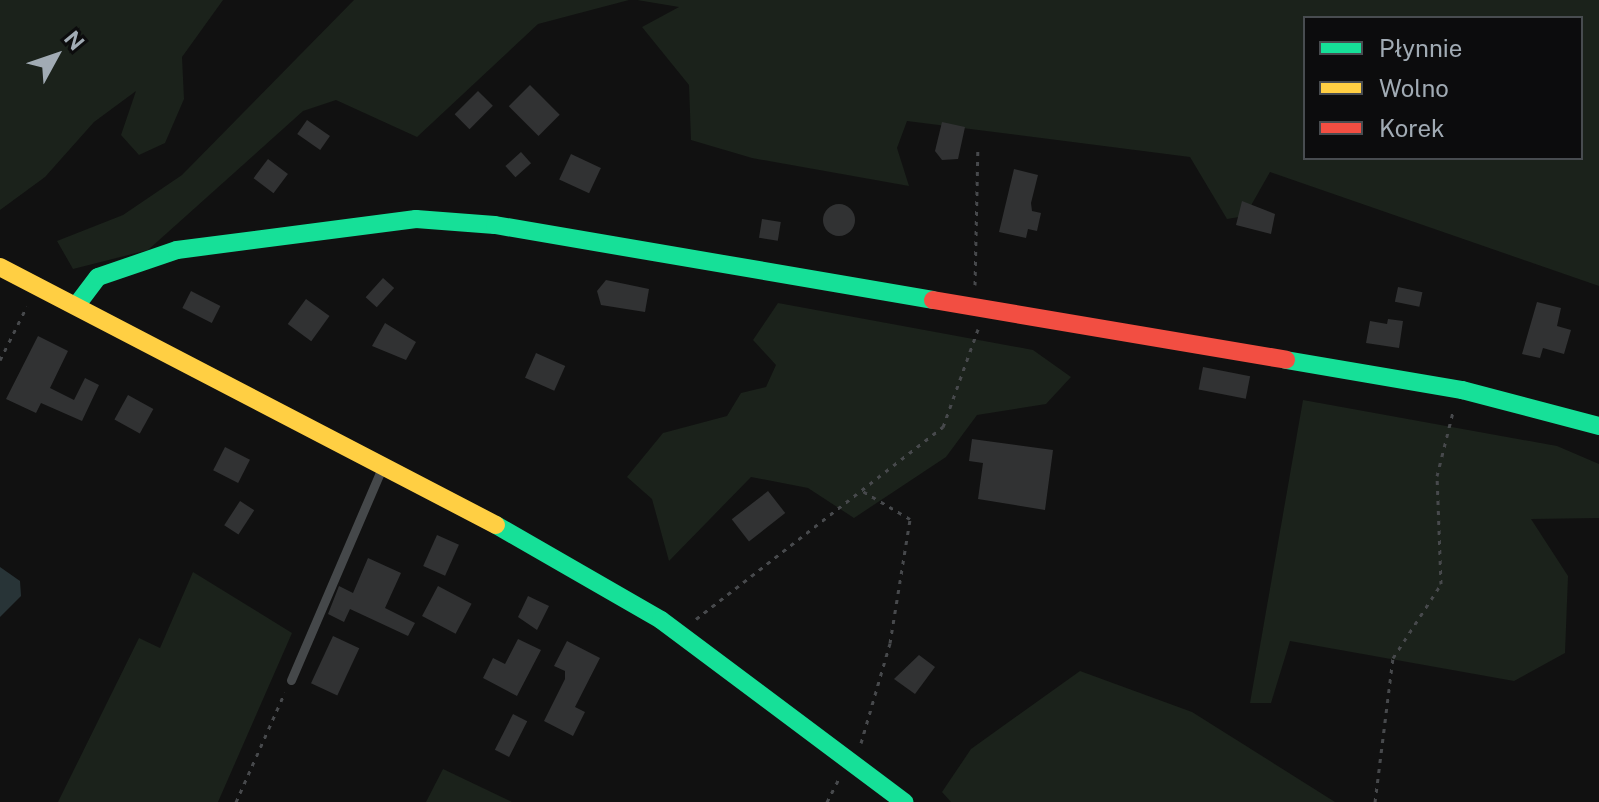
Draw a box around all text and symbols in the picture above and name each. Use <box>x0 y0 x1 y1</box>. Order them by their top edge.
north arrow <box>16 16 96 96</box>
legend <box>1303 16 1583 160</box>
text: N <box>59 26 90 56</box>
text: Płynnie <box>1379 34 1462 62</box>
text: Wolno <box>1379 74 1449 102</box>
text: Korek <box>1379 114 1445 142</box>

